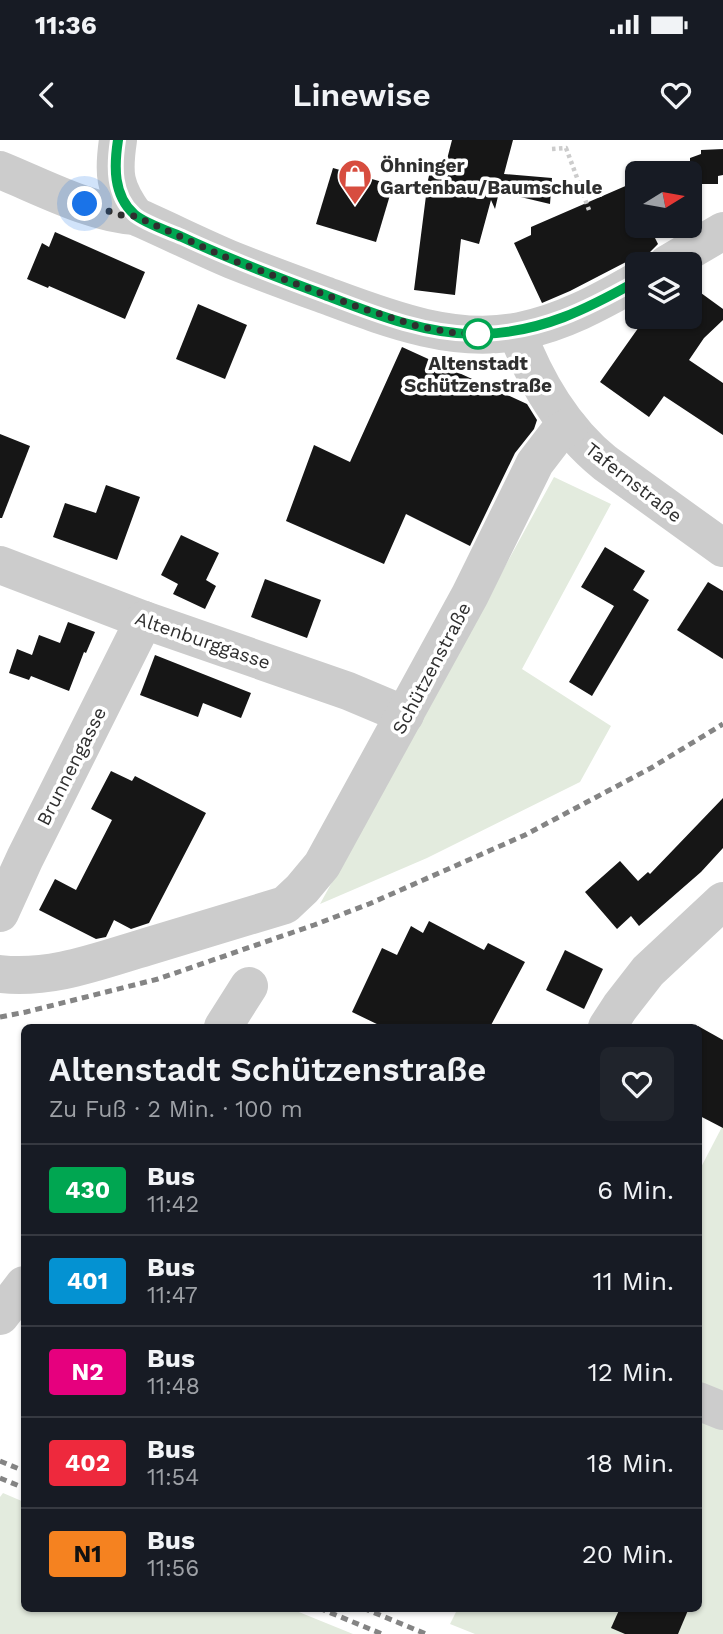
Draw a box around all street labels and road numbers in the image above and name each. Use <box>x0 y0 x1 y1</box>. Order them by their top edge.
street label: Tafernstraße <box>581 437 687 527</box>
street label: Schützenstraße <box>387 598 476 738</box>
street label: Altenburggasse <box>132 607 273 674</box>
street label: Brunnengasse <box>32 703 111 829</box>

